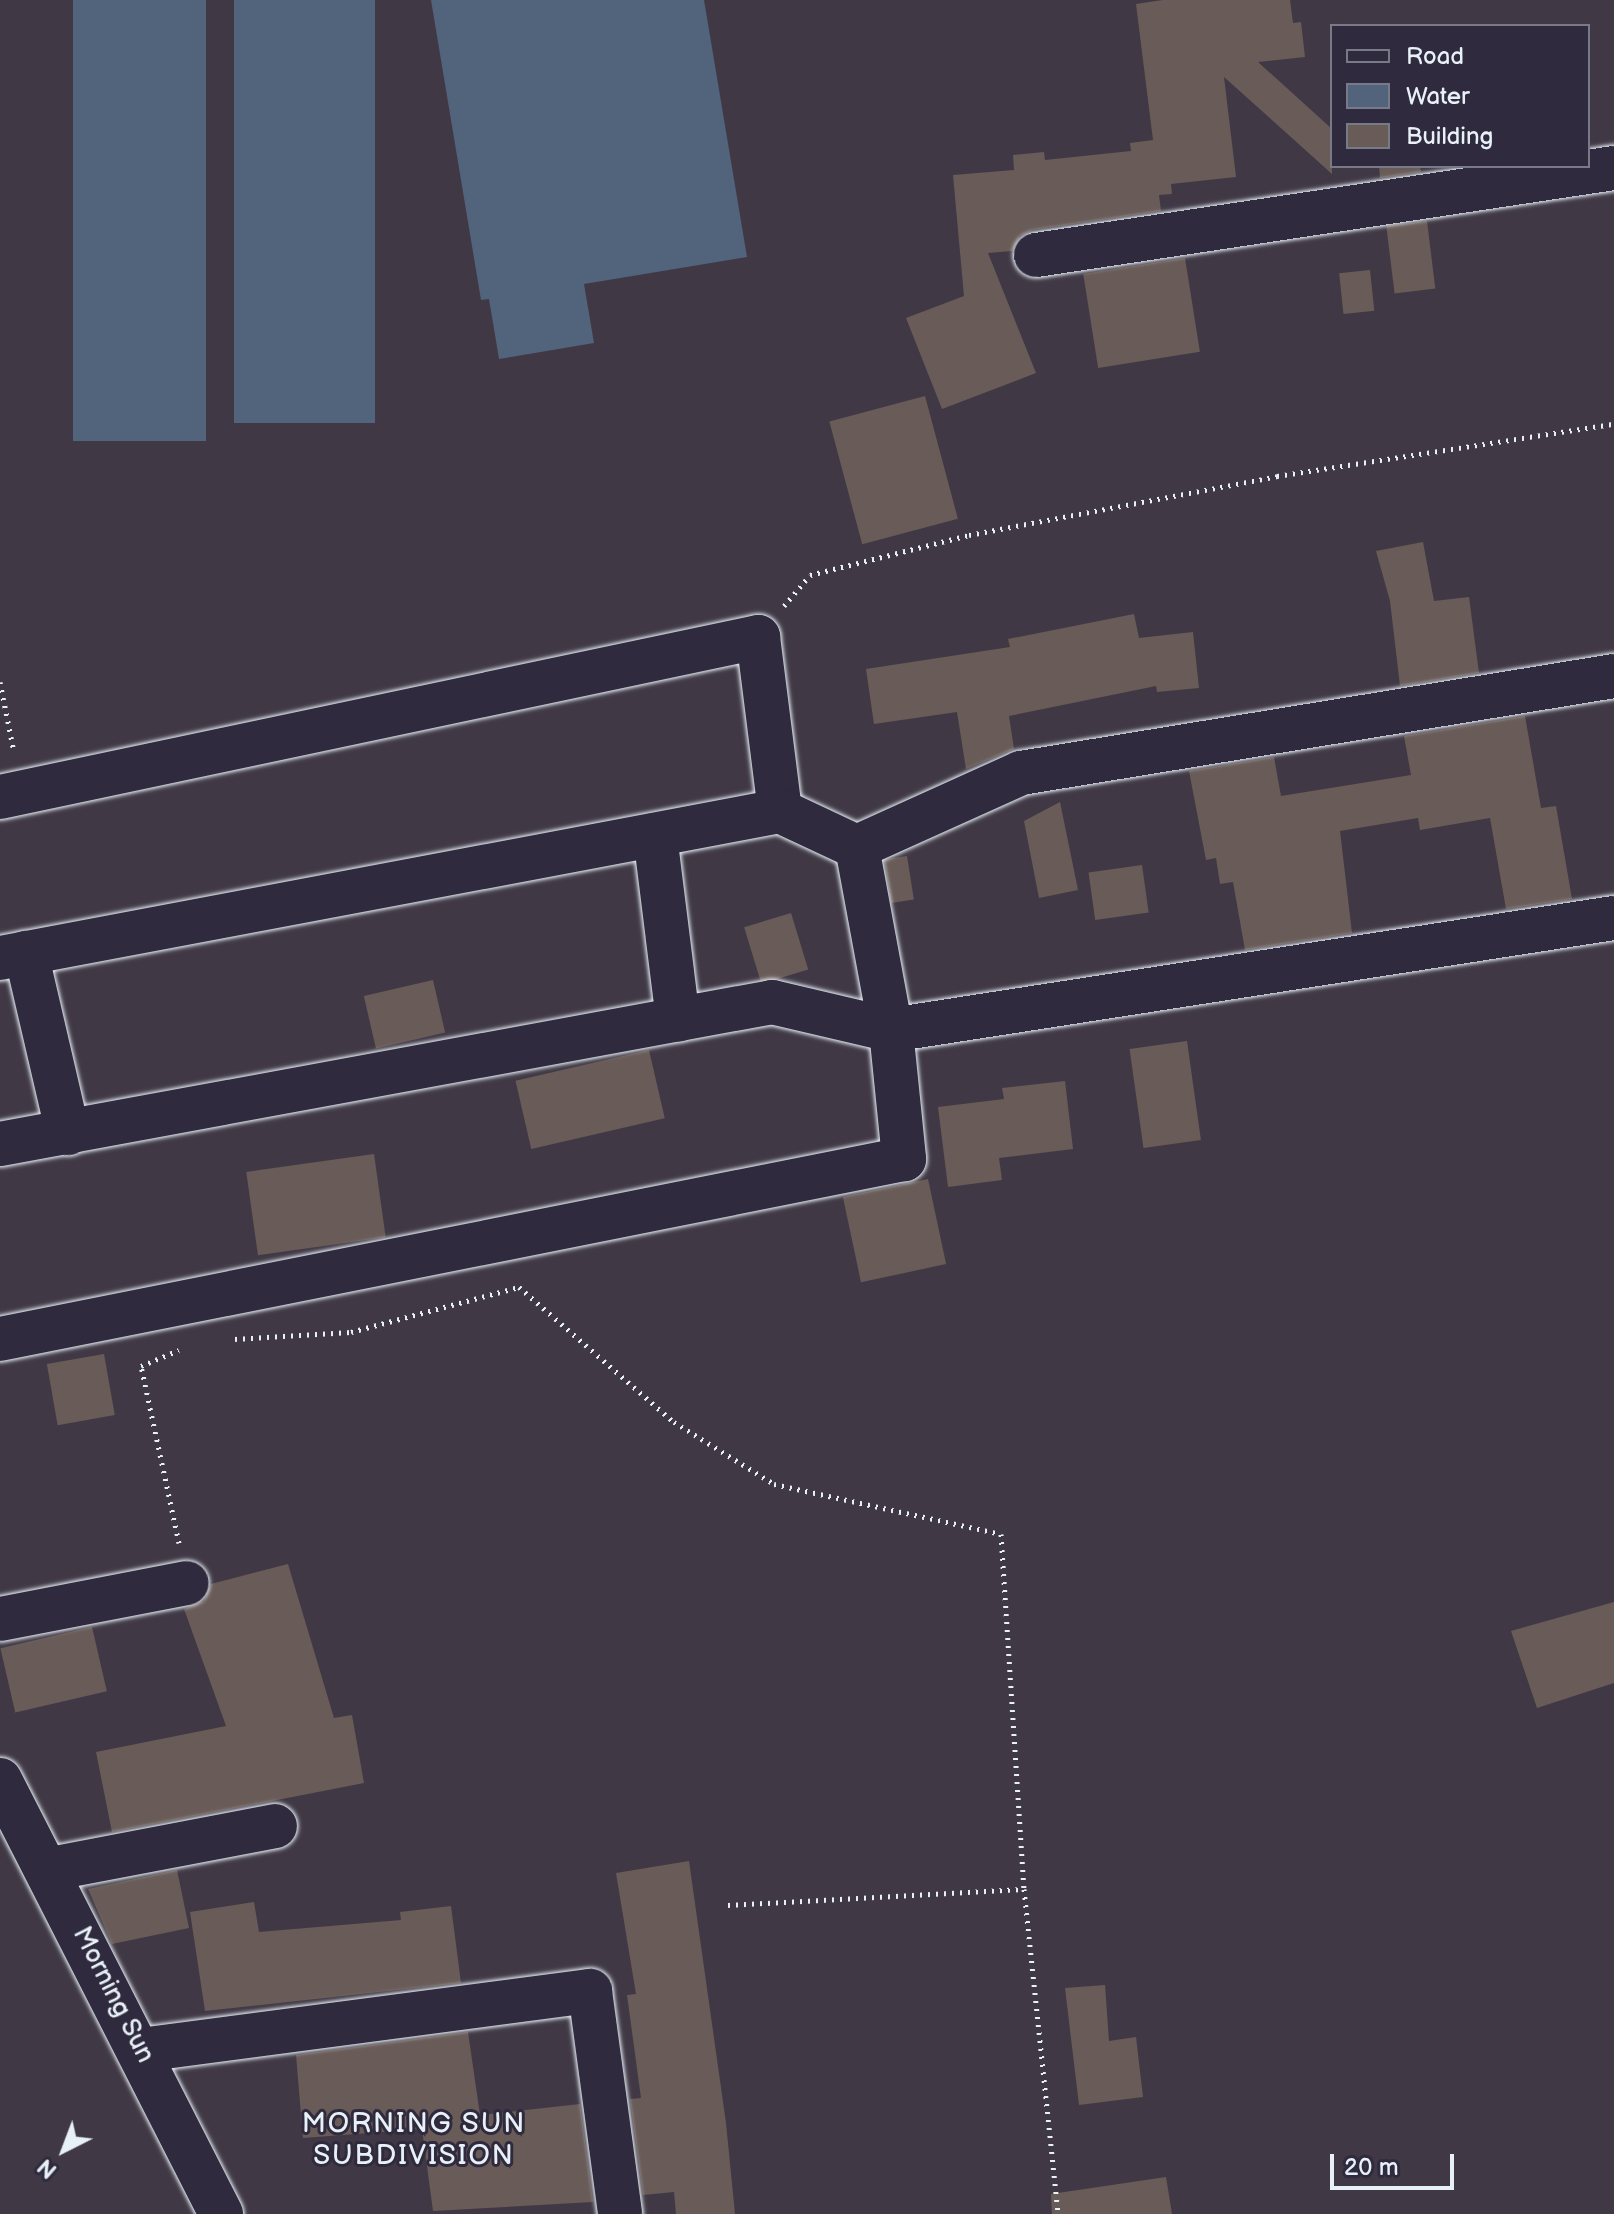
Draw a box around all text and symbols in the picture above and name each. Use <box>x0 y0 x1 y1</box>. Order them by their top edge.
legend <box>1330 24 1590 168</box>
text: Road <box>1406 42 1464 71</box>
text: Water <box>1406 82 1470 111</box>
text: Building <box>1406 122 1493 151</box>
street label: Morning Sun <box>65 1922 161 2068</box>
district label: MORNING SUN SUBDIVISION <box>301 2107 527 2173</box>
north arrow <box>24 2110 104 2190</box>
scale bar <box>1334 2138 1458 2188</box>
text: N <box>32 2153 63 2184</box>
text: 20 m <box>1344 2153 1399 2182</box>

